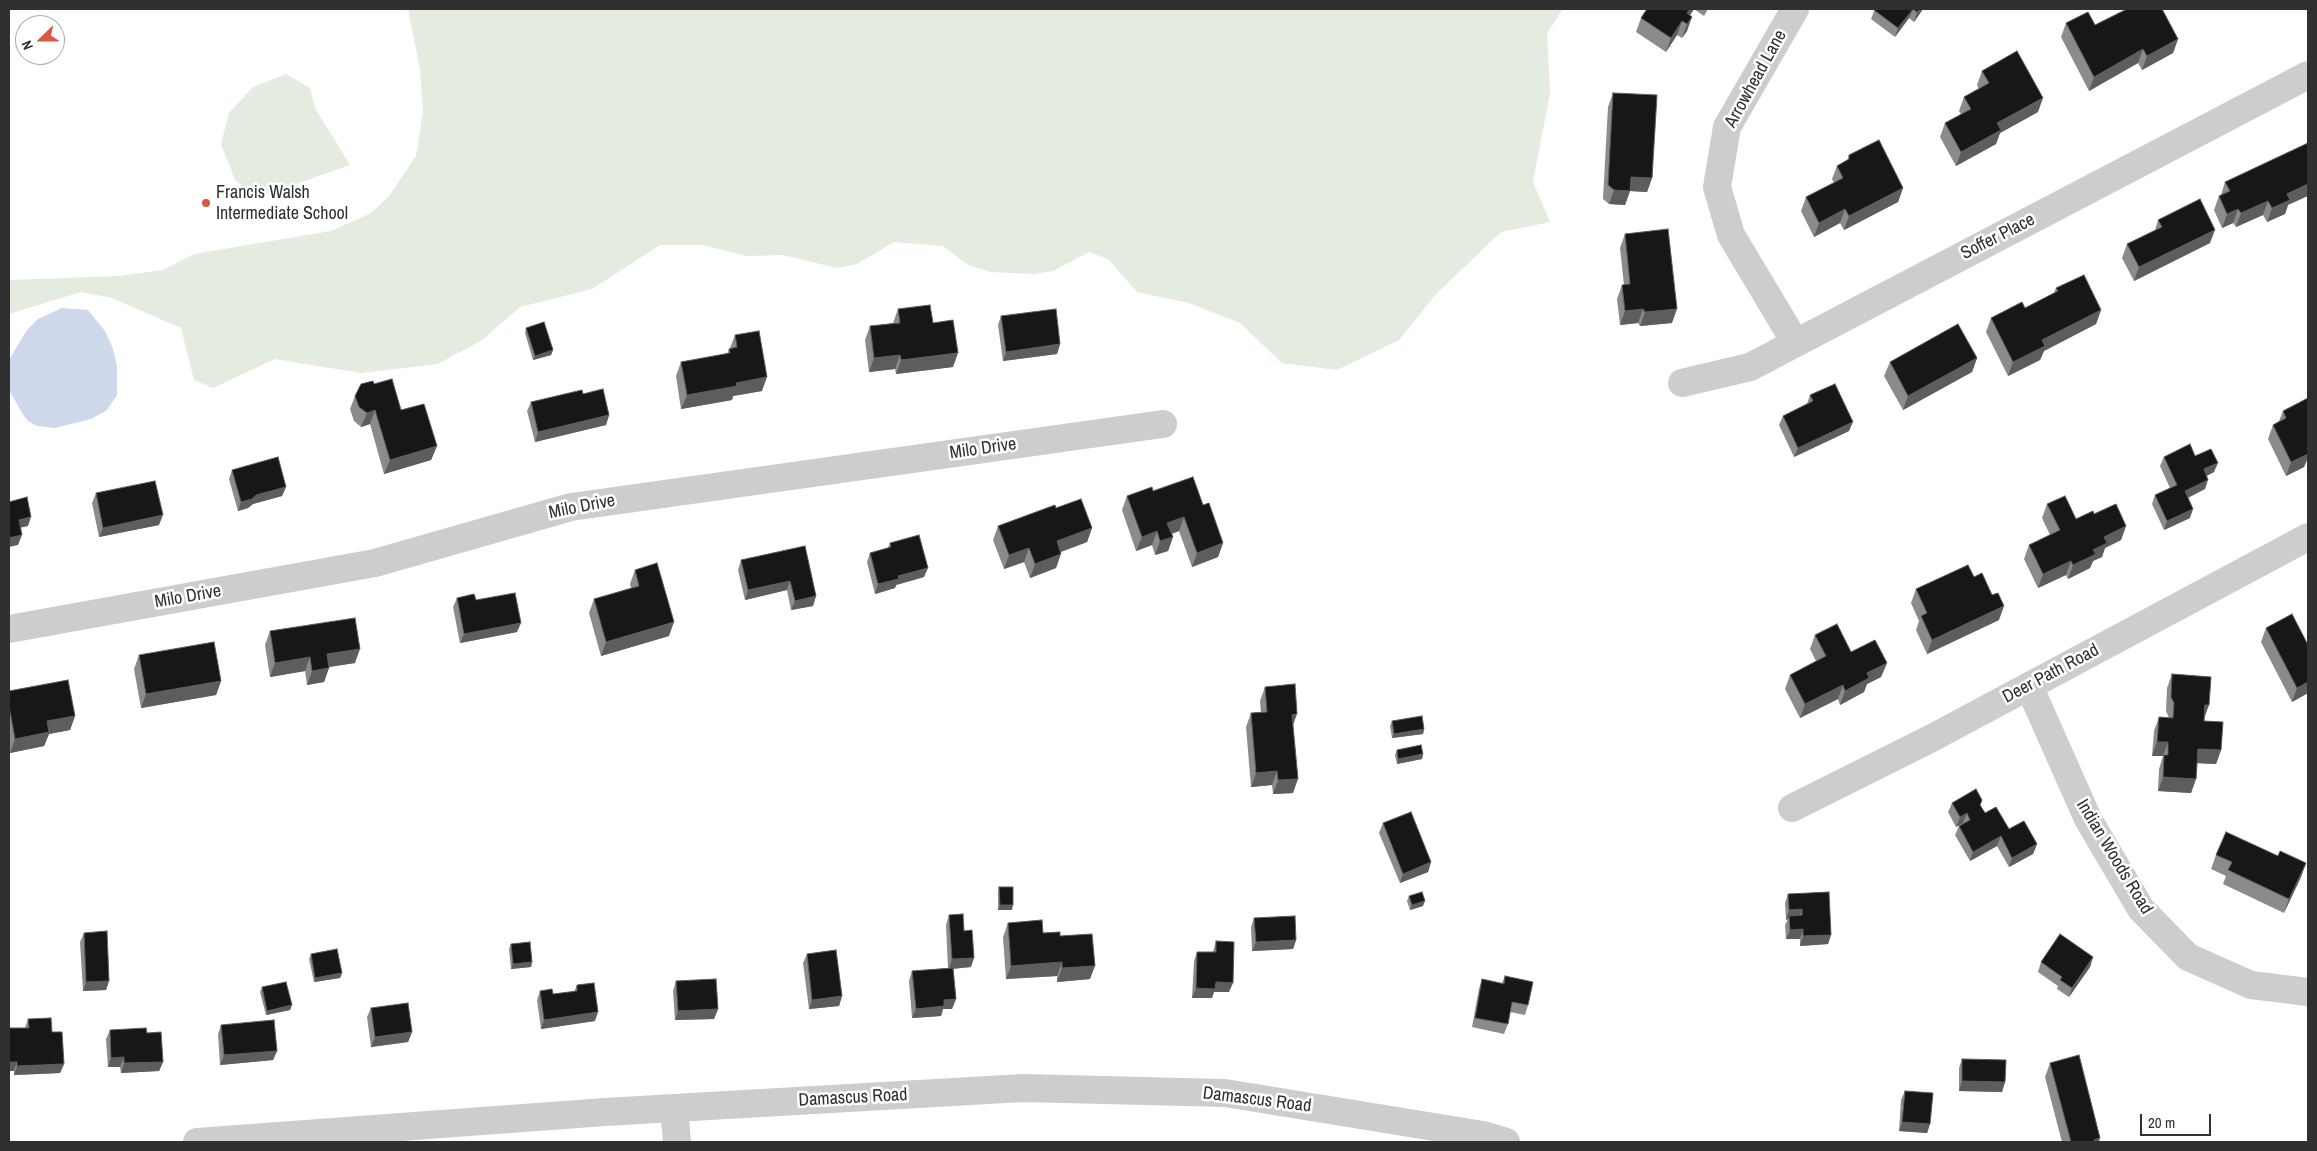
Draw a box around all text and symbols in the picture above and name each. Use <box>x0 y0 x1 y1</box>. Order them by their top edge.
north arrow <box>15 15 65 65</box>
street label: Arrowhead Lane <box>1720 26 1792 132</box>
text: N <box>17 38 37 52</box>
place label: Francis Walsh Intermediate School <box>216 182 348 224</box>
marker: Francis Walsh Intermediate School <box>200 197 212 209</box>
street label: Soffer Place <box>1957 209 2039 265</box>
street label: Milo Drive <box>948 434 1018 464</box>
street label: Milo Drive <box>547 490 617 524</box>
street label: Milo Drive <box>153 581 223 613</box>
street label: Deer Path Road <box>1999 640 2103 708</box>
street label: Indian Woods Road <box>2071 796 2157 918</box>
street label: Damascus Road <box>1202 1083 1312 1117</box>
street label: Damascus Road <box>798 1084 908 1112</box>
scale bar <box>2142 1104 2213 1136</box>
text: 20 m <box>2148 1112 2175 1133</box>

